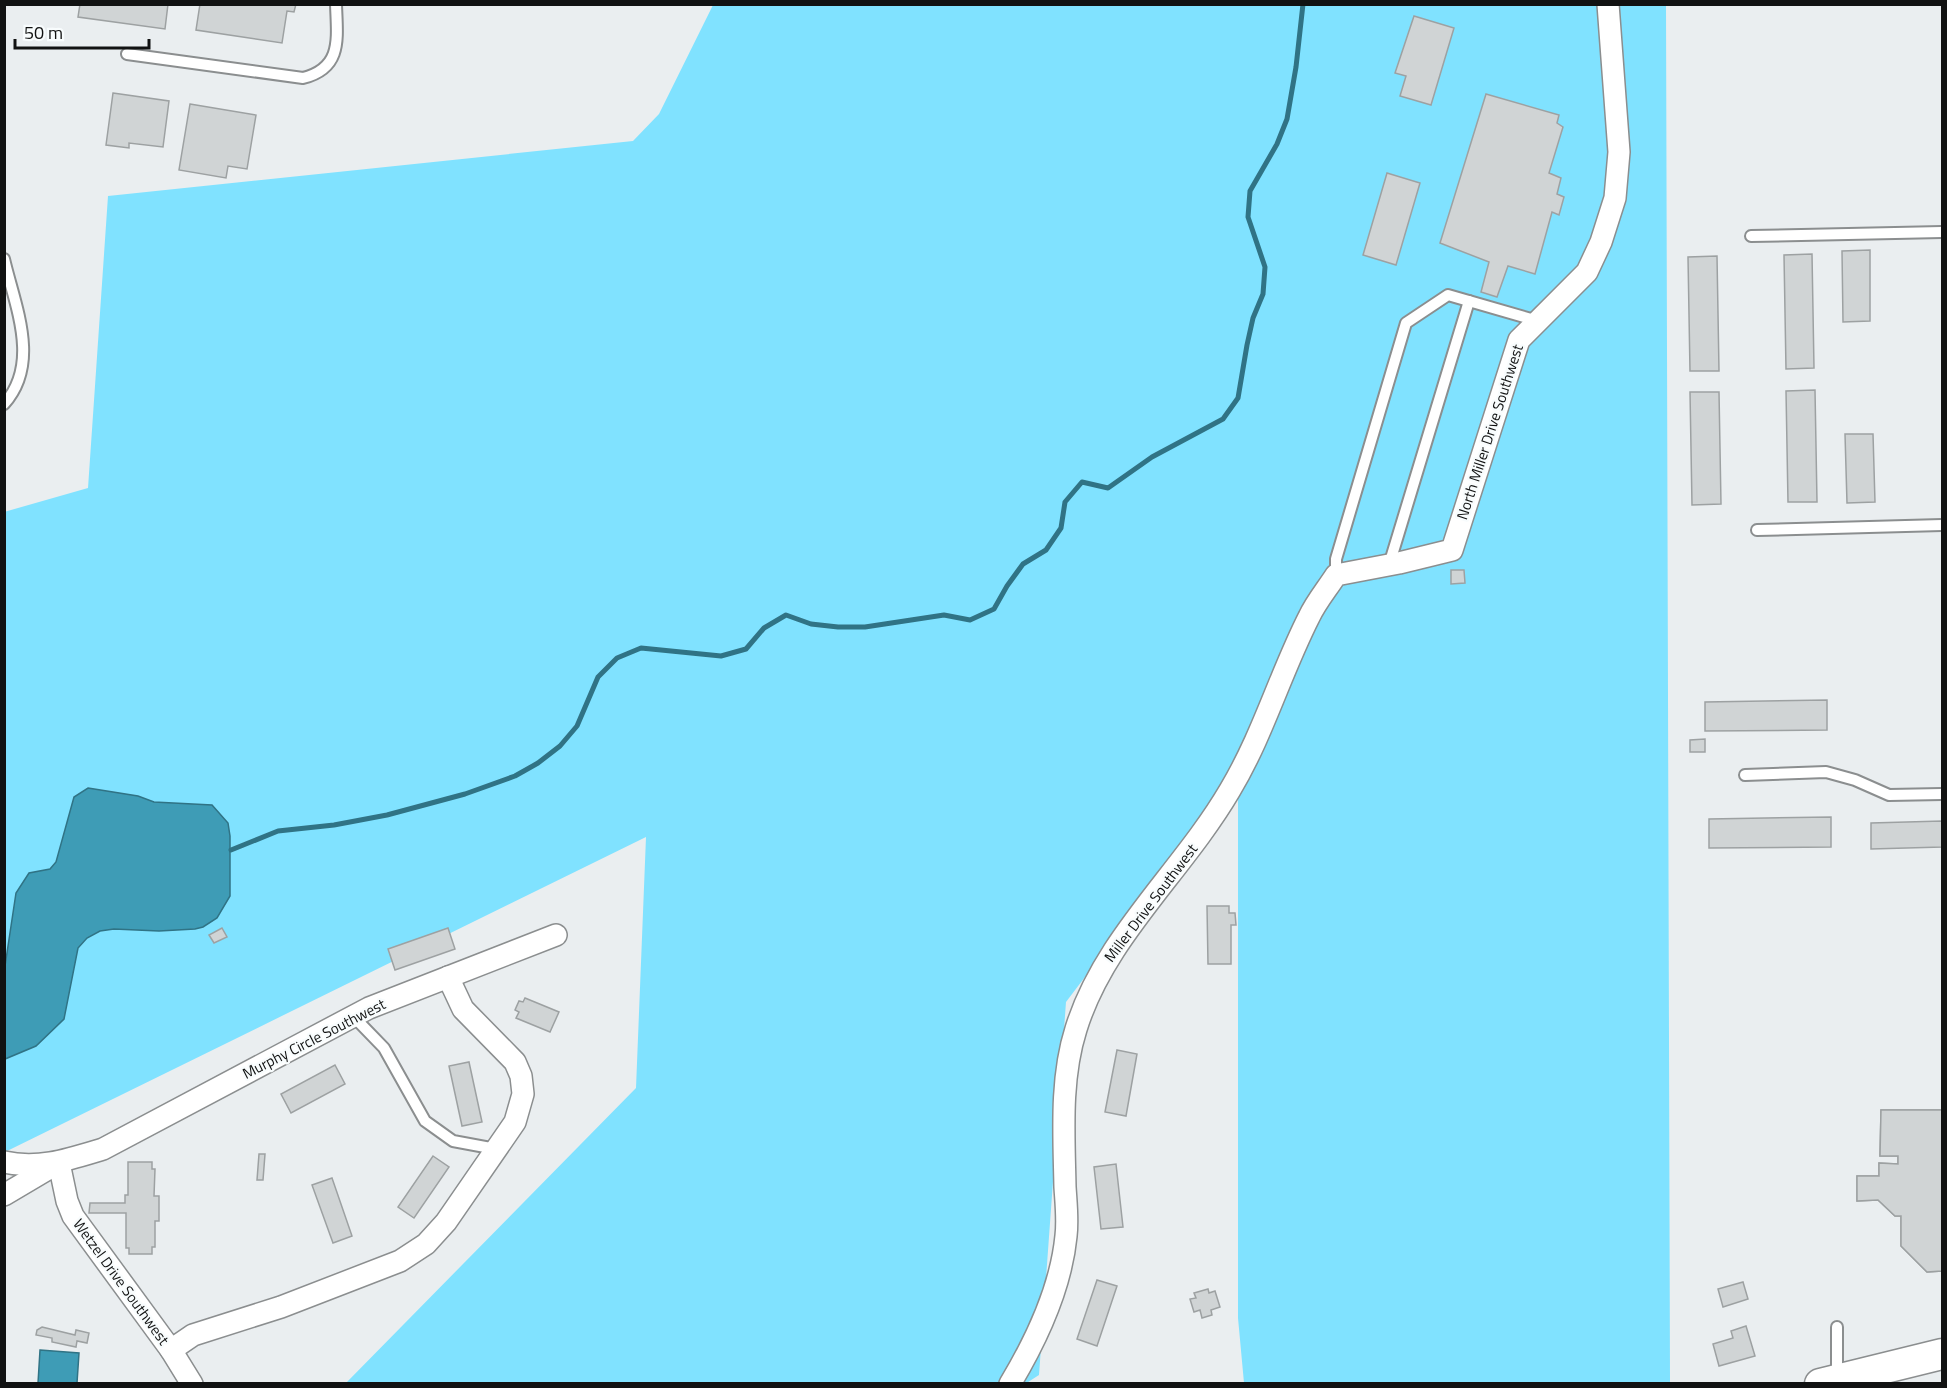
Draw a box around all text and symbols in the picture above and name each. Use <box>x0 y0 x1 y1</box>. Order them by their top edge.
scale bar <box>15 12 148 50</box>
text: 50 m <box>24 19 63 46</box>
street label: North Miller Drive Southwest <box>1450 340 1529 523</box>
street label: Miller Drive Southwest <box>1098 838 1203 967</box>
street label: Murphy Circle Southwest <box>238 992 390 1085</box>
street label: Wetzel Drive Southwest <box>68 1214 176 1350</box>

